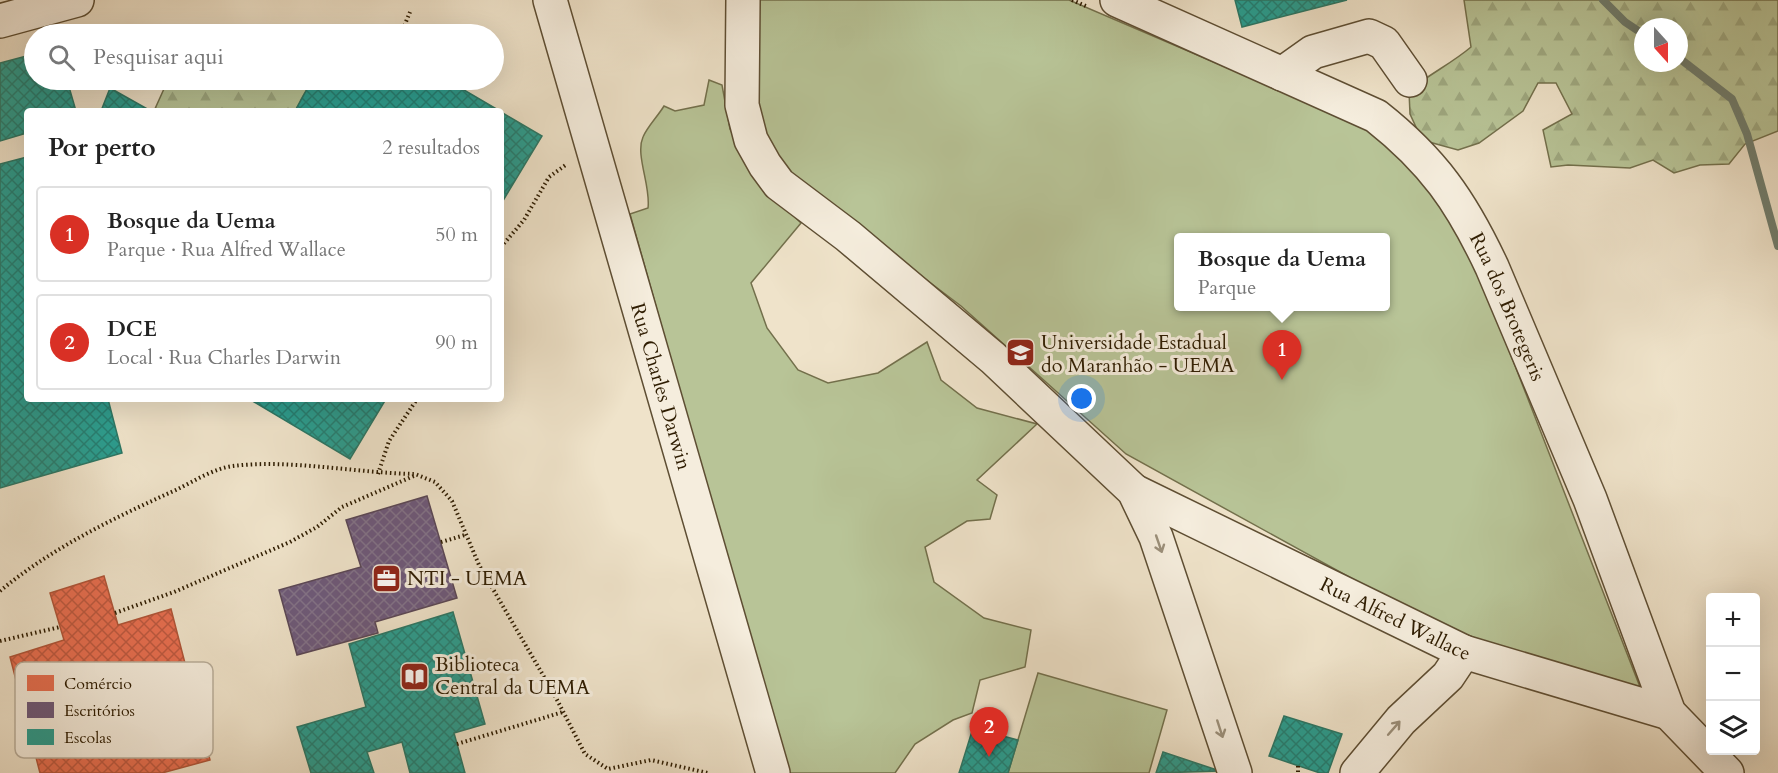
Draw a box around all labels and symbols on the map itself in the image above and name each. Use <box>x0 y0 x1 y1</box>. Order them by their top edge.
north arrow <box>1634 18 1688 72</box>
street label: Rua dos Brotegeris <box>1463 228 1552 385</box>
street label: Rua Charles Darwin <box>625 300 698 474</box>
place label: Universidade Estadual do Maranhão - UEMA <box>1041 329 1235 379</box>
pin: 1 <box>1262 330 1302 380</box>
school or university icon: Universidade Estadual do Maranhão - UEMA <box>1004 337 1036 369</box>
your location <box>1067 384 1096 413</box>
one-way arrow <box>1154 534 1165 553</box>
office icon: NTI - UEMA <box>370 562 402 594</box>
place label: NTI - UEMA <box>407 565 528 592</box>
street label: Rua Alfred Wallace <box>1316 570 1474 667</box>
place label: Biblioteca Central da UEMA <box>435 651 591 701</box>
library icon: Biblioteca Central da UEMA <box>398 660 430 692</box>
legend <box>15 662 213 758</box>
text: Comércio <box>64 673 132 695</box>
text: Escritórios <box>64 700 135 722</box>
pin: 2 <box>970 708 1008 757</box>
one-way arrow <box>1215 719 1226 738</box>
one-way arrow <box>1387 721 1401 736</box>
text: Escolas <box>64 727 112 749</box>

